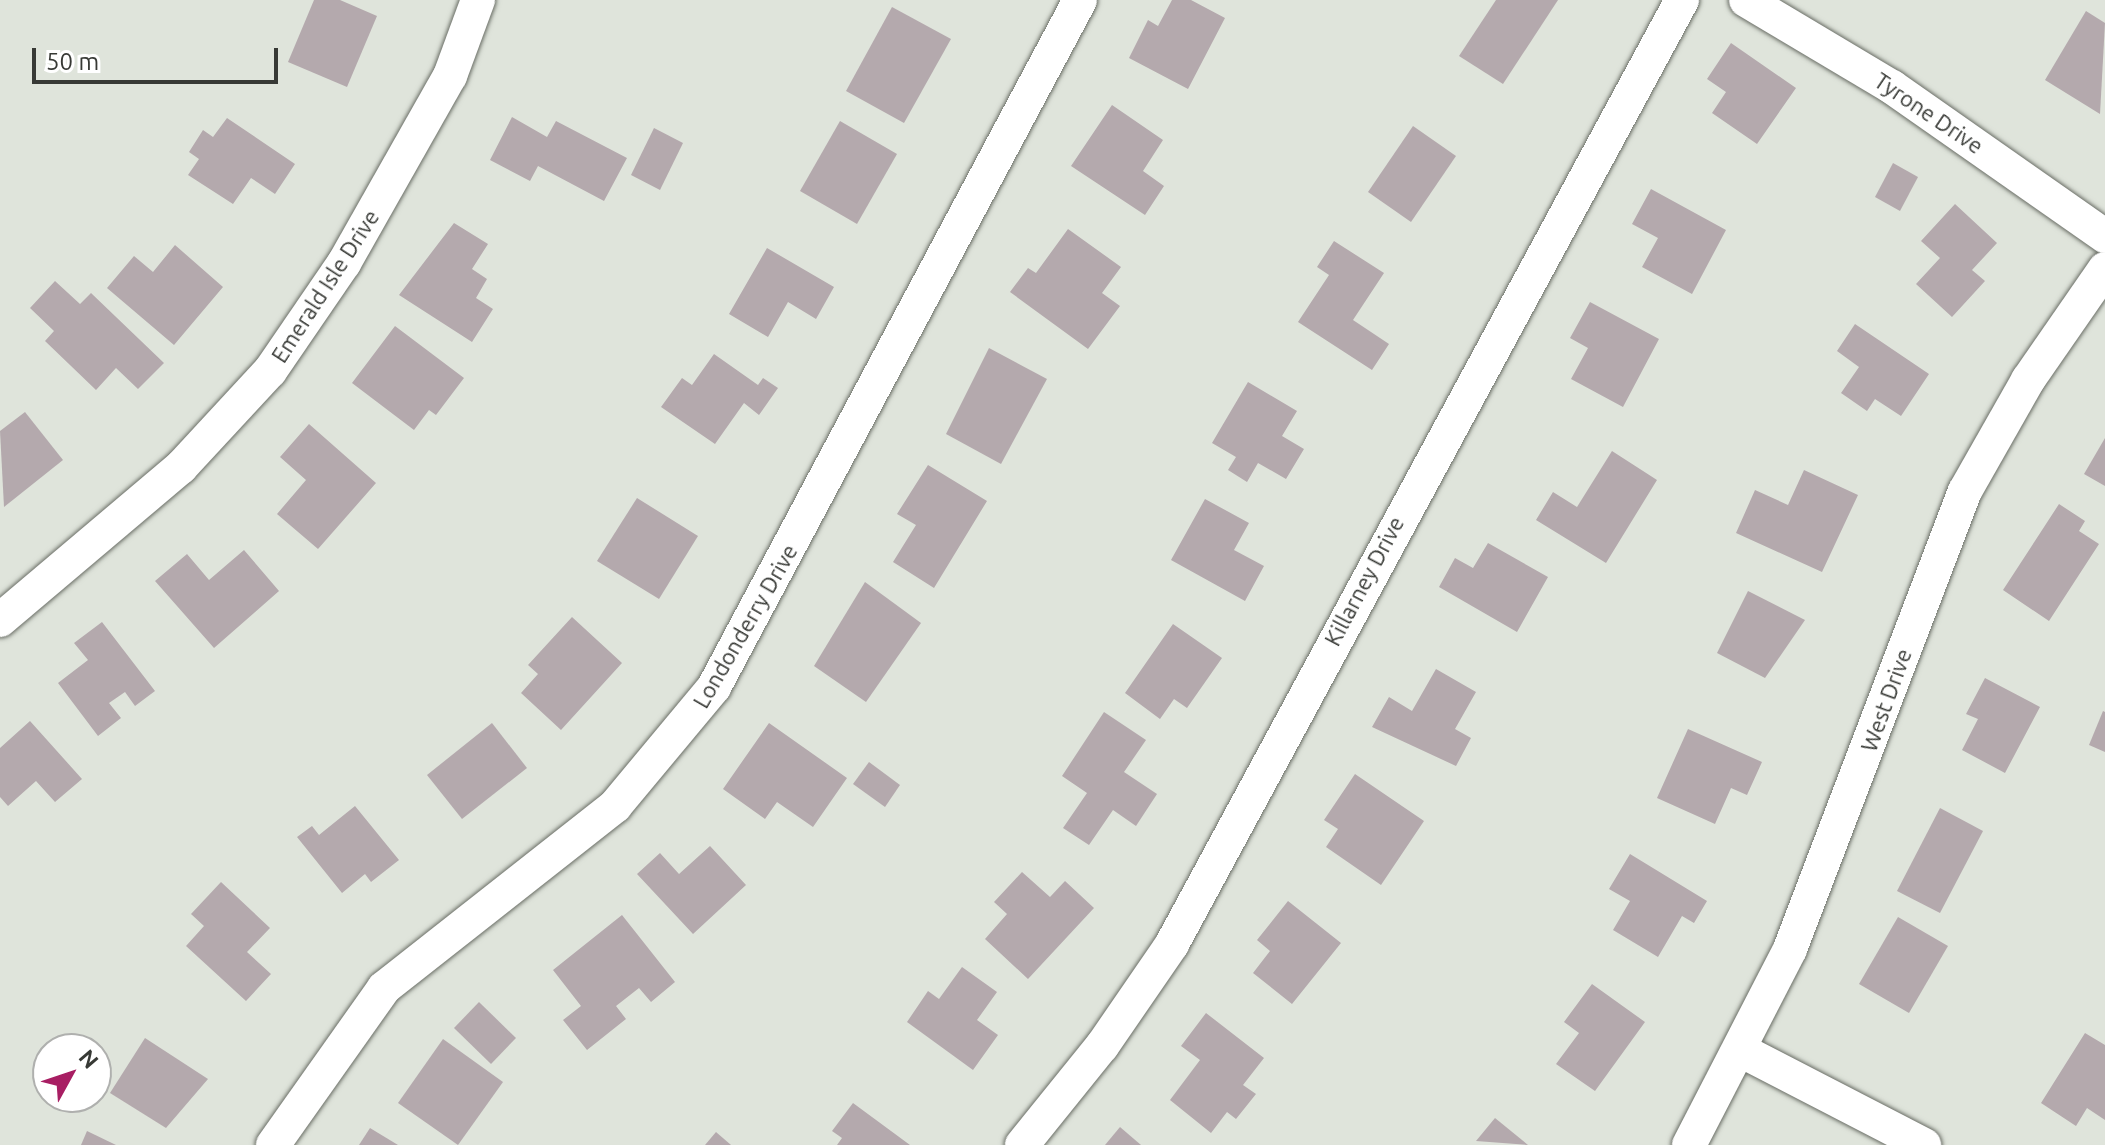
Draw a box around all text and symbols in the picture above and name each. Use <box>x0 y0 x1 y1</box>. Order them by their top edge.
scale bar <box>36 32 282 82</box>
text: 50 m <box>46 48 99 75</box>
street label: Tyrone Drive <box>1870 67 1988 159</box>
street label: Emerald Isle Drive <box>266 205 384 367</box>
street label: Killarney Drive <box>1319 512 1409 650</box>
street label: Londonderry Drive <box>687 539 803 713</box>
street label: West Drive <box>1855 645 1917 755</box>
north arrow <box>32 1033 112 1113</box>
text: N <box>74 1044 104 1073</box>

